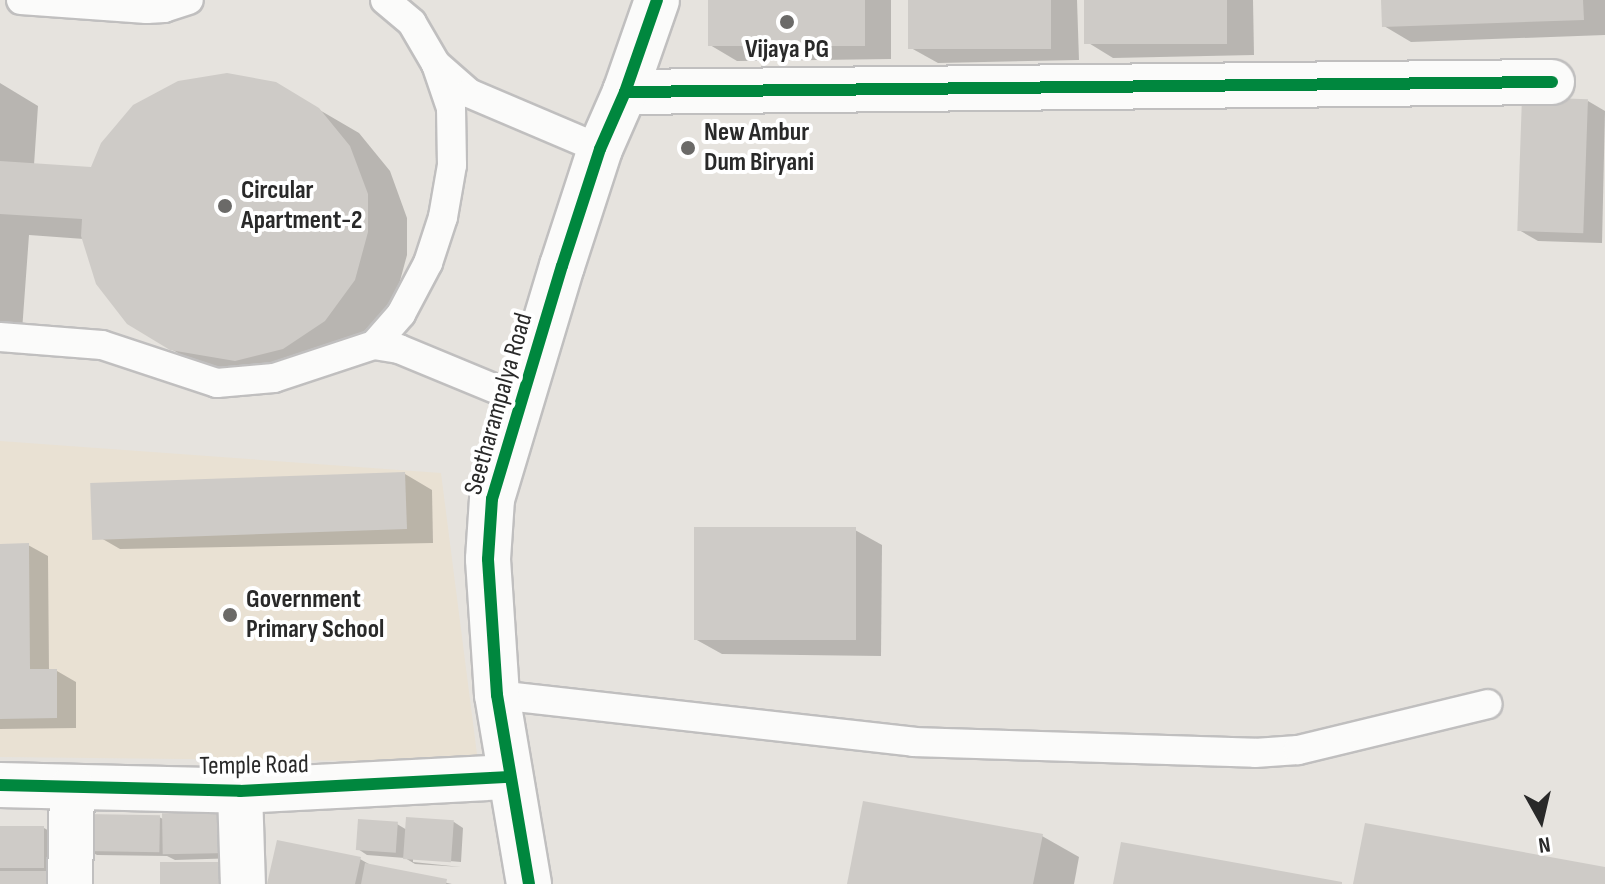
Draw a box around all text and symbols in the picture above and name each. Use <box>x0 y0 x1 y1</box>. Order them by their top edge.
marker: Vijaya PG <box>778 13 796 31</box>
place label: Vijaya PG <box>745 34 829 66</box>
place label: New Ambur Dum Biryani <box>704 117 814 178</box>
marker: New Ambur Dum Biryani <box>679 139 697 157</box>
place label: Circular Apartment-2 <box>241 175 363 236</box>
marker: Circular Apartment-2 <box>216 197 234 215</box>
street label: Seetharampalya Road <box>458 310 540 498</box>
place label: Government Primary School <box>246 584 384 646</box>
marker: Government Primary School <box>221 606 239 624</box>
street label: Temple Road <box>199 749 309 783</box>
north arrow <box>1501 780 1581 860</box>
text: N <box>1537 830 1552 858</box>

